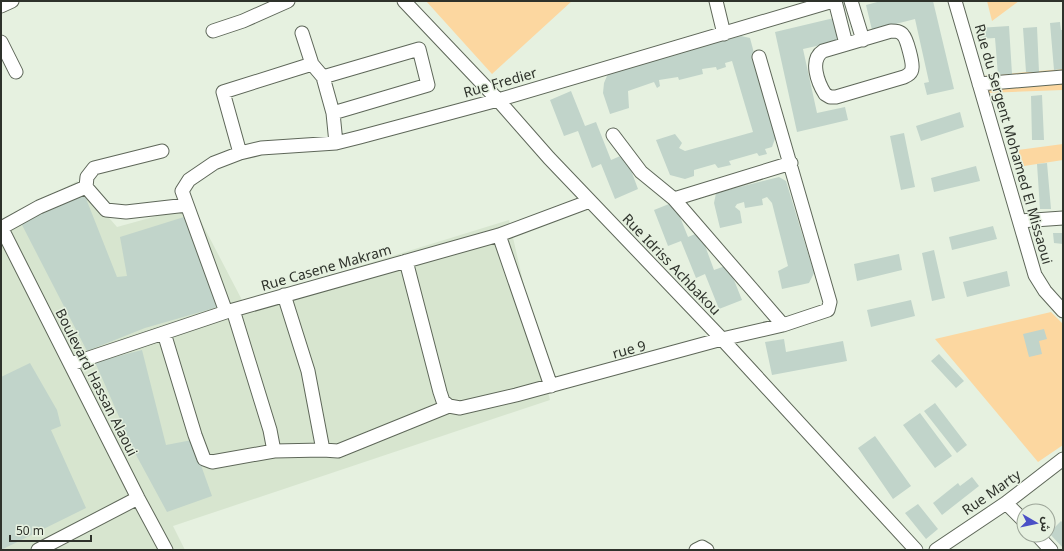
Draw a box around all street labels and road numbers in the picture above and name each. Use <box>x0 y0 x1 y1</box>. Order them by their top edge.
street label: Rue du Sergent Mohamed El Missaoui <box>971 22 1057 266</box>
street label: Rue Fredier <box>461 62 539 102</box>
street label: Rue Idriss Achbakou <box>619 209 725 319</box>
street label: Rue Casene Makram <box>259 239 393 295</box>
street label: Boulevard Hassan Alaoui <box>52 305 142 459</box>
street label: rue 9 <box>610 335 648 363</box>
street label: Rue Marty <box>958 464 1025 519</box>

